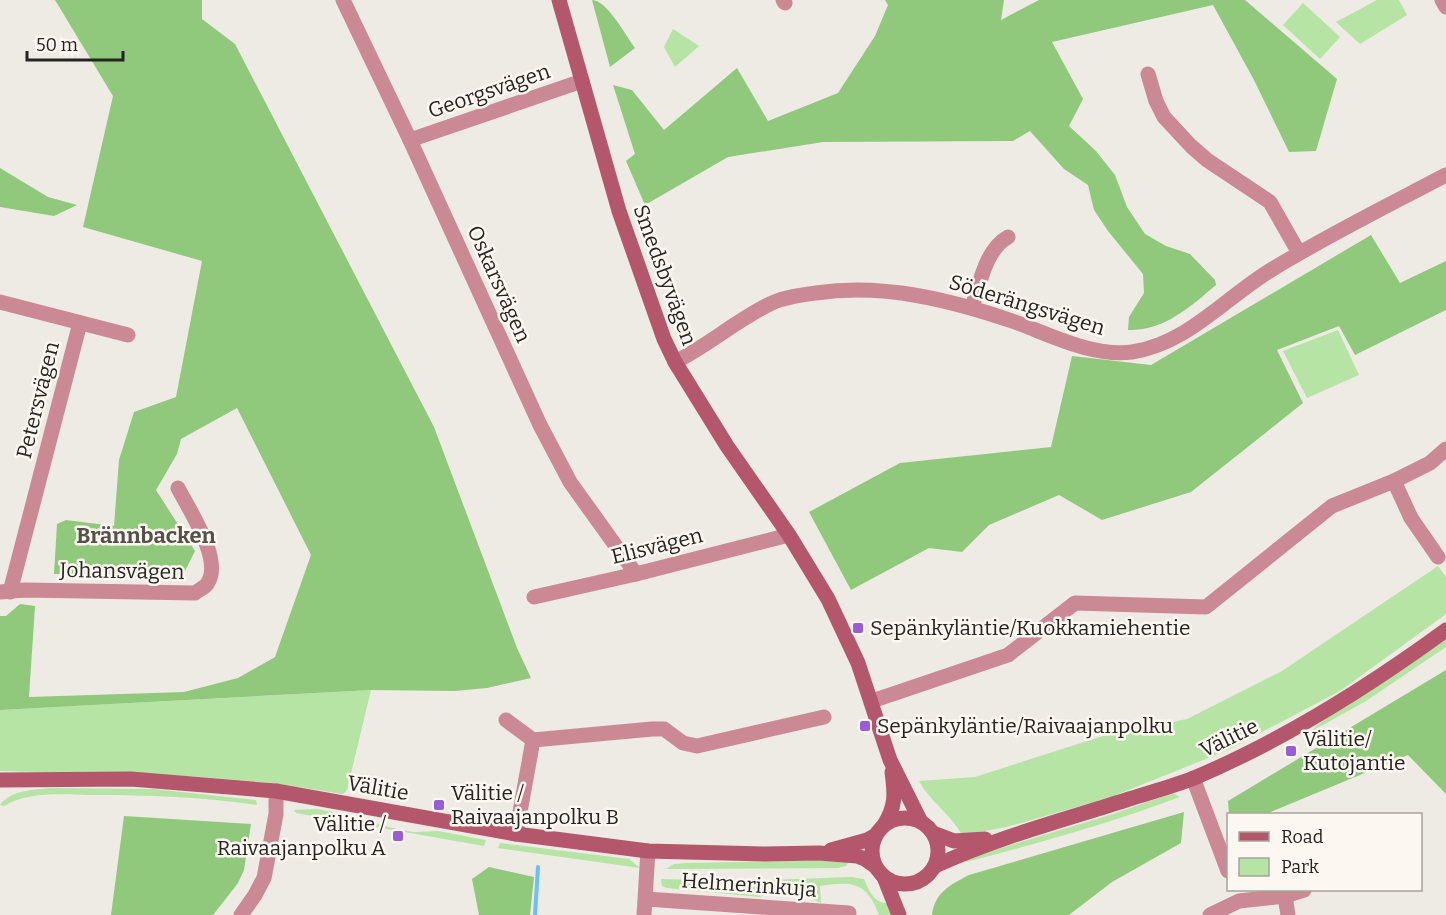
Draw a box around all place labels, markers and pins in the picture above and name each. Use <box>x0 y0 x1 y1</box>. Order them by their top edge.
place label: Sepänkyläntie/Kuokkamiehentie <box>870 615 1191 641</box>
marker: Sepänkyläntie/Kuokkamiehentie <box>851 621 865 635</box>
place label: Sepänkyläntie/Raivaajanpolku <box>877 713 1173 739</box>
marker: Sepänkyläntie/Raivaajanpolku <box>858 719 872 733</box>
place label: Välitie/ Kutojantie <box>1303 726 1405 776</box>
marker: Välitie/ Kutojantie <box>1284 744 1298 758</box>
place label: Välitie / Raivaajanpolku B <box>451 780 619 830</box>
marker: Välitie / Raivaajanpolku B <box>432 798 446 812</box>
place label: Välitie / Raivaajanpolku A <box>217 811 386 861</box>
marker: Välitie / Raivaajanpolku A <box>391 829 405 843</box>

